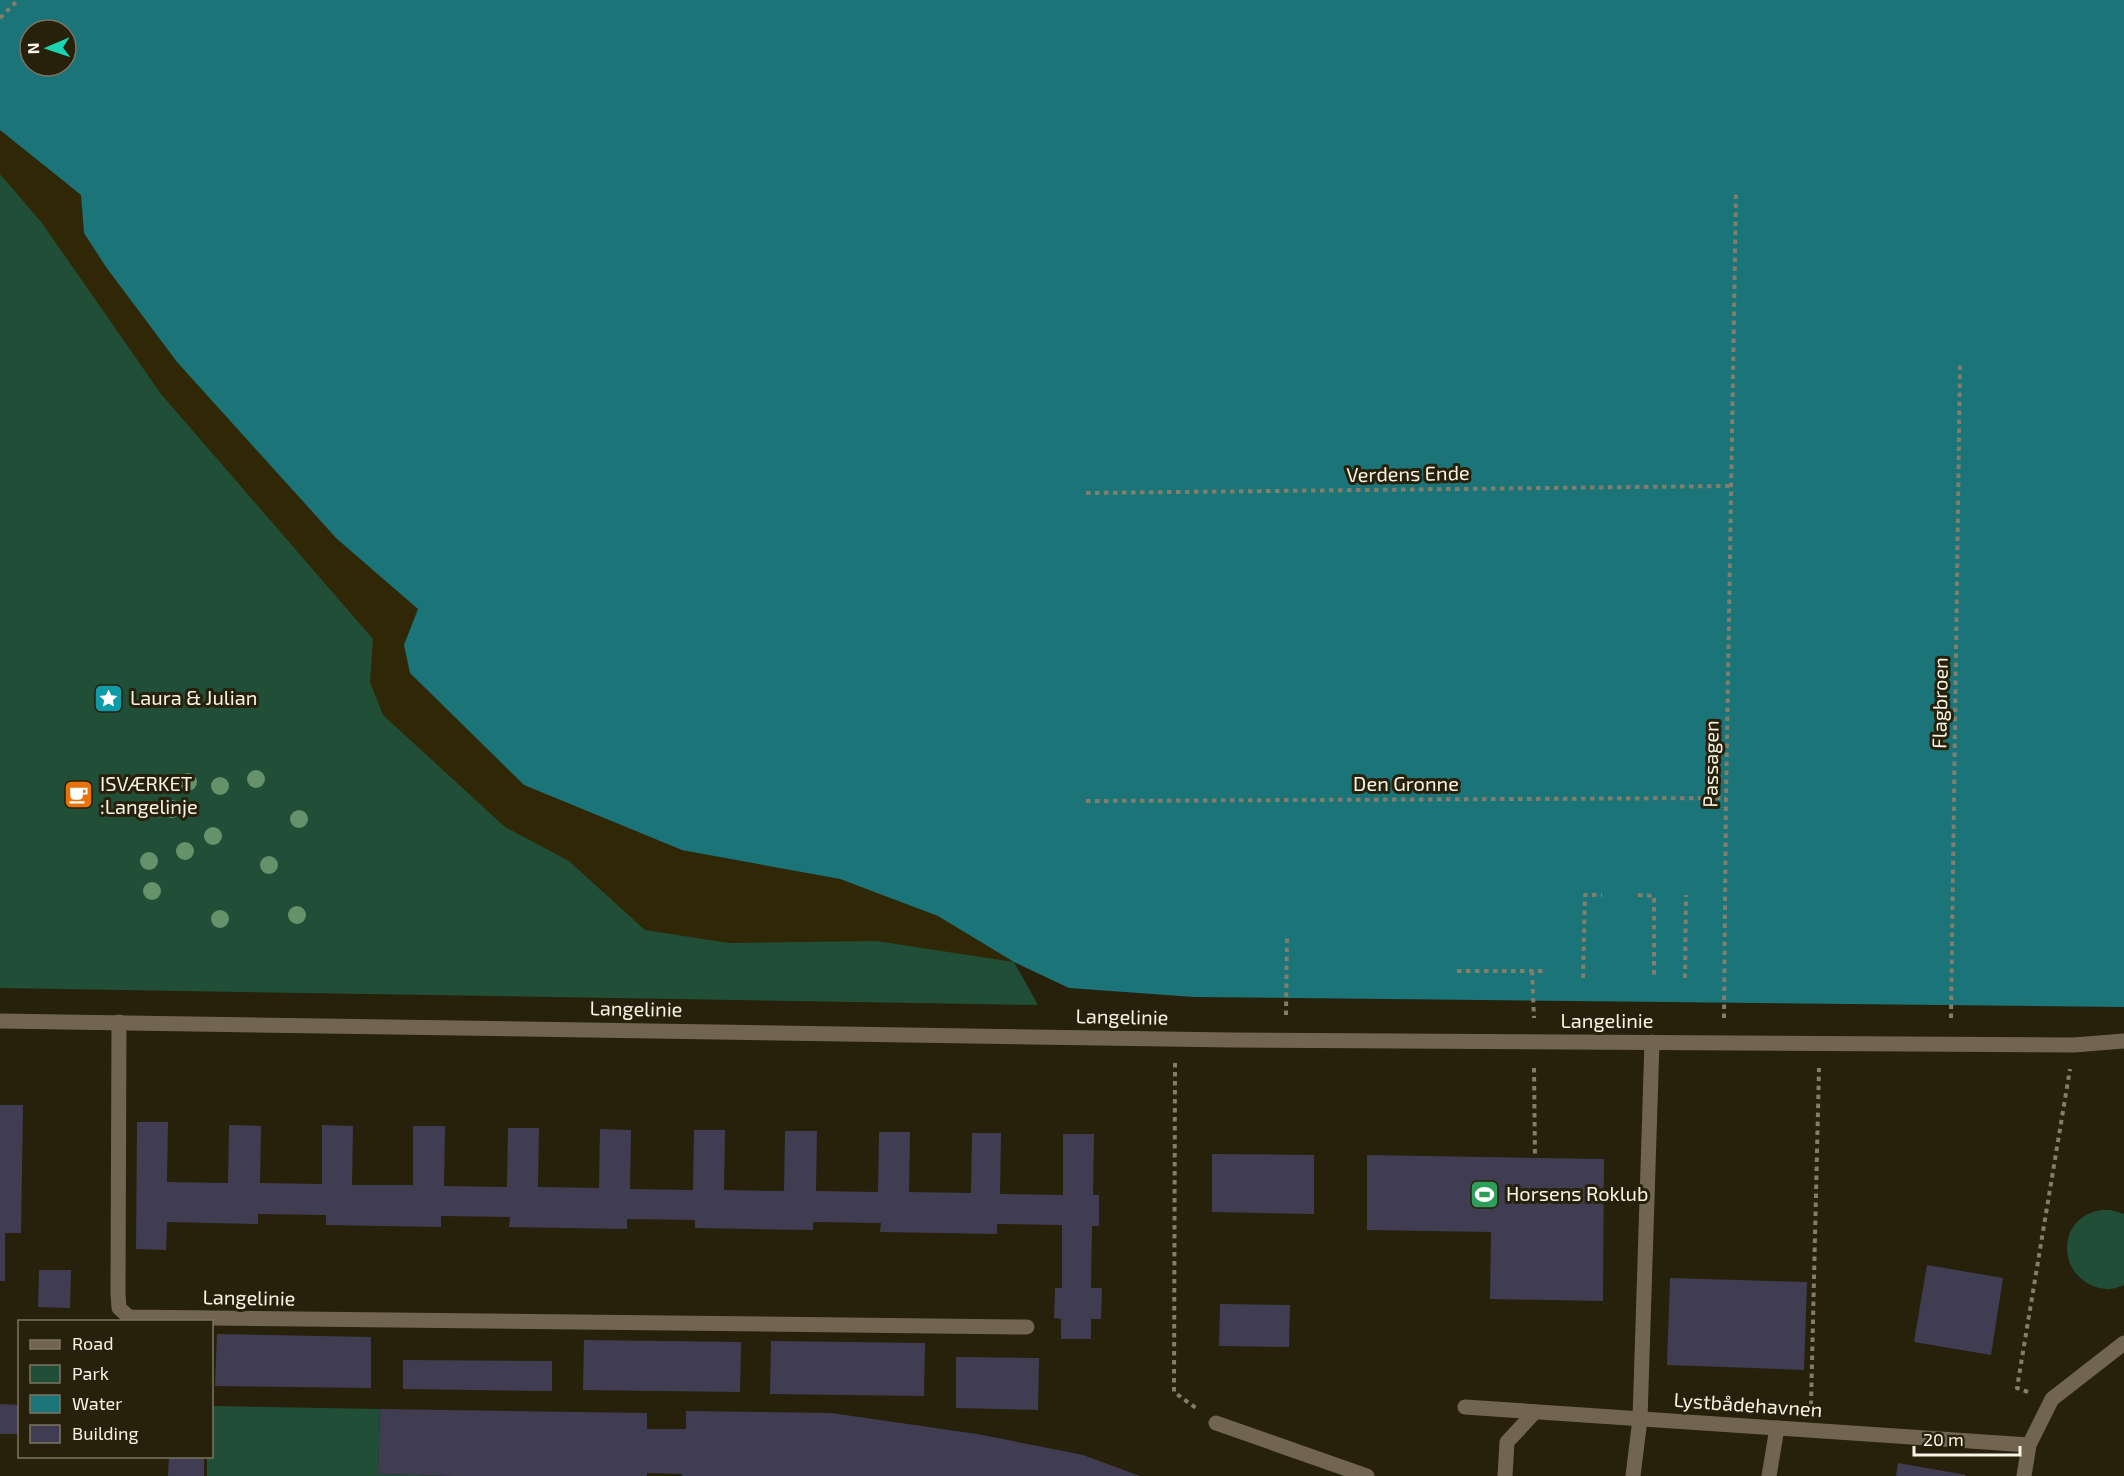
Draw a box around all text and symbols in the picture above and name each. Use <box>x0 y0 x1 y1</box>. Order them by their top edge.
north arrow <box>18 18 78 78</box>
text: N <box>23 42 42 55</box>
street label: Verdens Ende <box>1346 460 1470 486</box>
street label: Flagbroen <box>1926 657 1952 749</box>
place icon: Laura & Julian <box>93 682 125 714</box>
place label: Laura & Julian <box>130 685 257 709</box>
street label: Passagen <box>1697 720 1723 808</box>
place label: ISVÆRKET :Langelinje <box>100 771 198 818</box>
street label: Den Gronne <box>1353 771 1459 795</box>
cafe icon: ISVÆRKET :Langelinje <box>63 779 95 811</box>
street label: Langelinie <box>589 995 683 1021</box>
street label: Langelinie <box>1075 1003 1169 1029</box>
street label: Langelinie <box>1561 1008 1653 1032</box>
sports icon: Horsens Roklub <box>1469 1178 1501 1210</box>
place label: Horsens Roklub <box>1506 1181 1648 1205</box>
street label: Langelinie <box>202 1284 296 1310</box>
legend <box>18 1320 213 1458</box>
text: Road <box>72 1332 113 1354</box>
text: Park <box>72 1362 109 1384</box>
street label: Lystbådehavnen <box>1673 1387 1823 1421</box>
text: Water <box>72 1392 122 1414</box>
scale bar <box>1914 1419 2020 1457</box>
text: Building <box>72 1422 139 1444</box>
text: 20 m <box>1923 1428 1964 1450</box>

